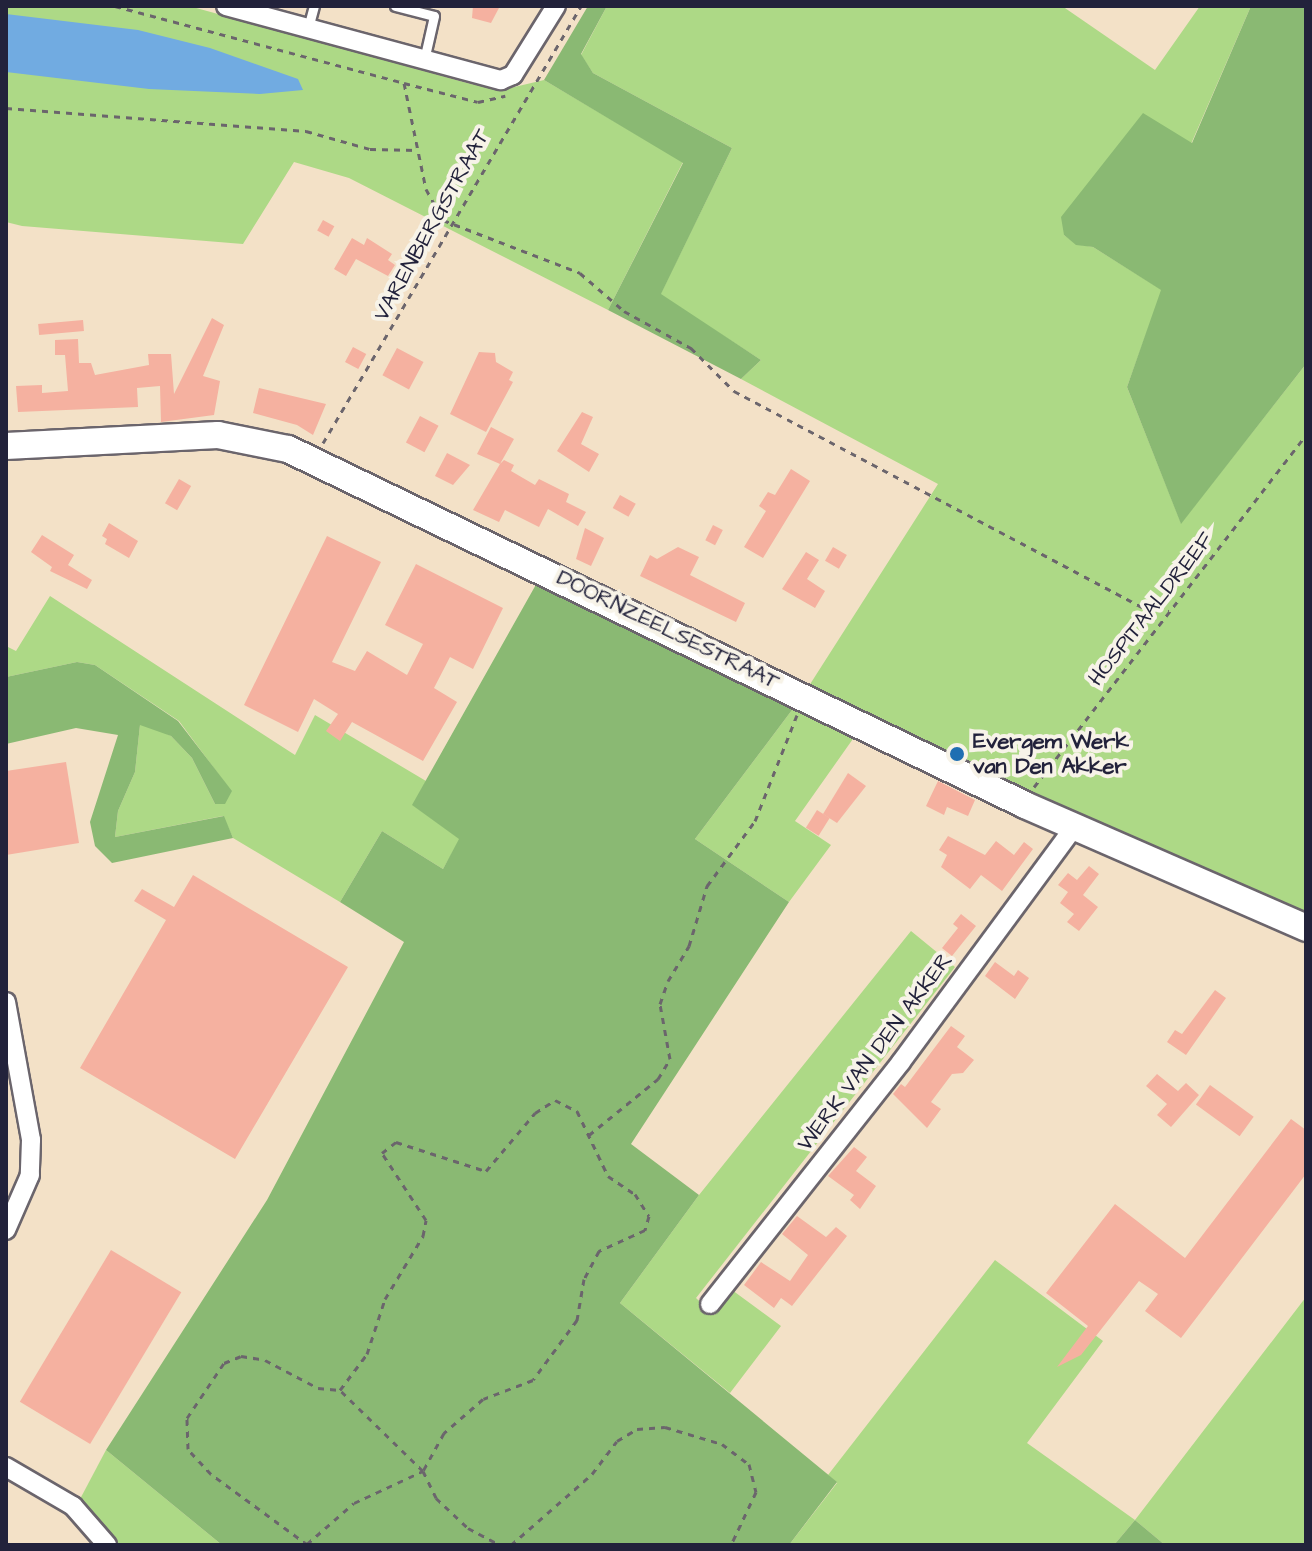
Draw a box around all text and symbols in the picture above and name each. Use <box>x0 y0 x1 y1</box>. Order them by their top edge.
street label: VARENBERGSTRAAT <box>368 124 496 326</box>
street label: HOSPITAALDREEF <box>1083 527 1219 691</box>
street label: DOORNZEELSESTRAAT <box>552 565 784 695</box>
place label: Evergem Werk van Den Akker <box>973 728 1129 780</box>
marker: Evergem Werk van Den Akker <box>948 745 966 763</box>
street label: WERK VAN DEN AKKER <box>792 948 958 1156</box>

